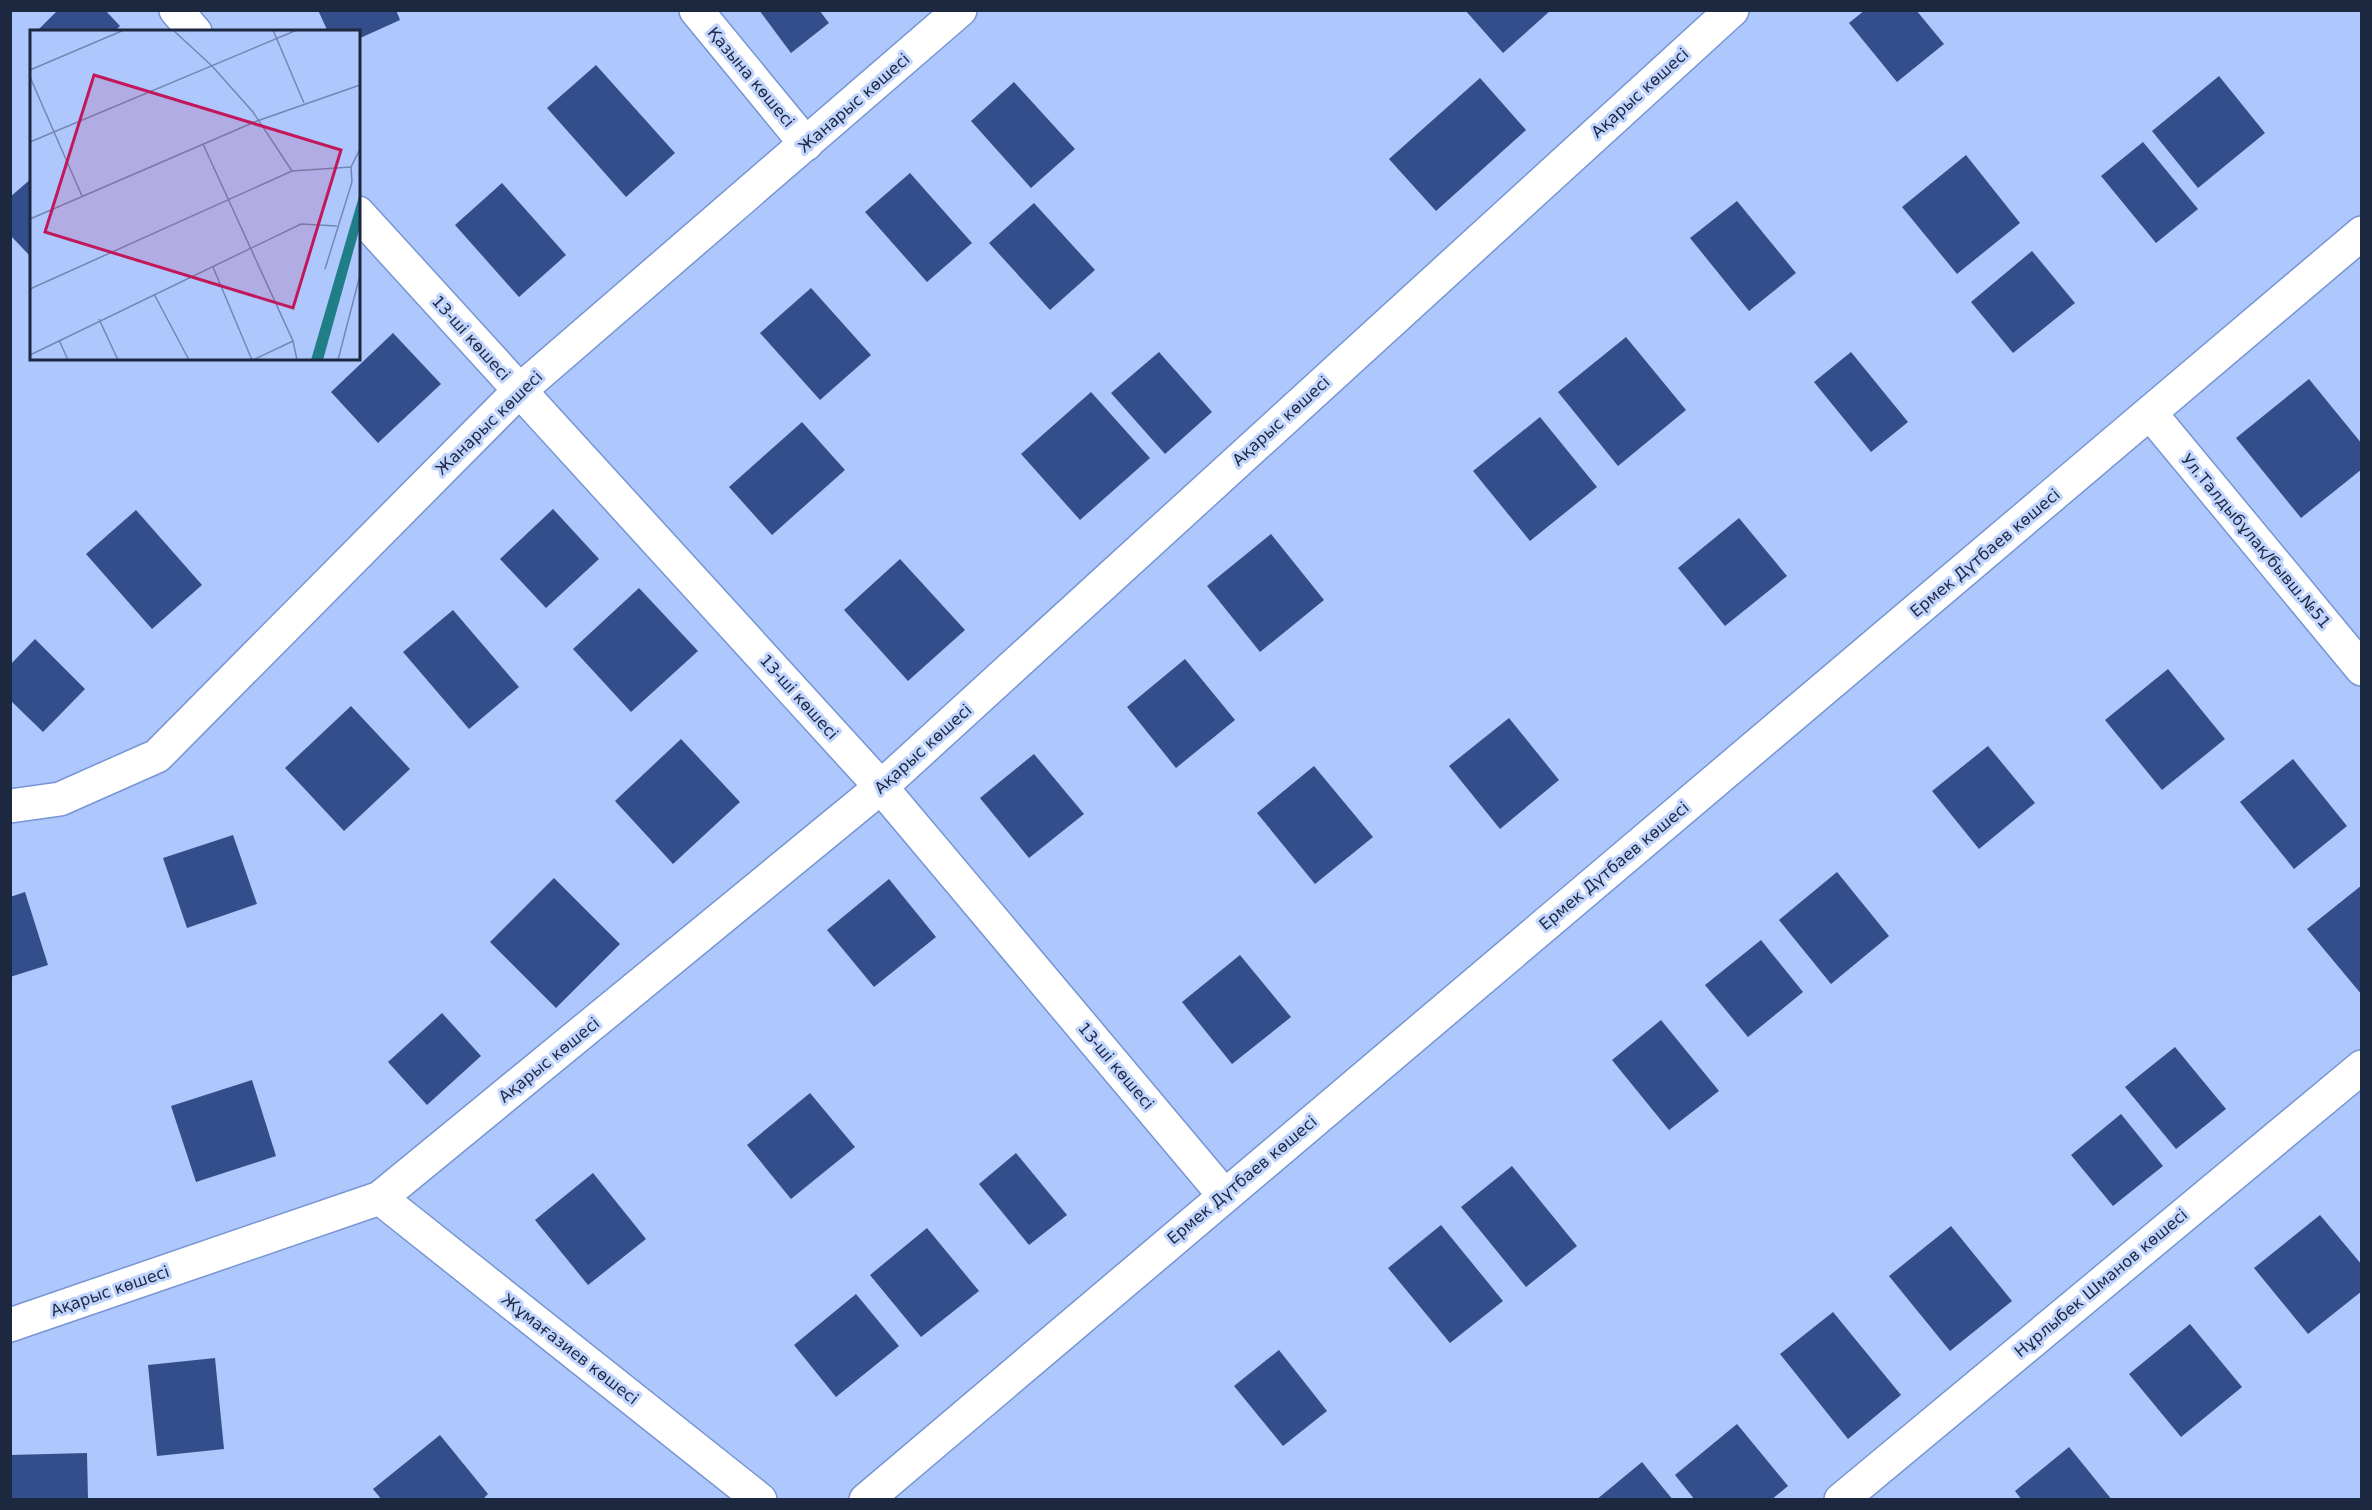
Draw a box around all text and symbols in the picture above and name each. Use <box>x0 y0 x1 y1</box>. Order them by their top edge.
street label: Қазына көшесі <box>704 23 798 131</box>
inset map <box>30 30 360 360</box>
street label: Ақарыс көшесi <box>1587 44 1693 142</box>
street label: Жанарыс көшесі <box>795 50 913 156</box>
street label: 13-ші көшесi <box>428 292 514 384</box>
street label: Жанарыс көшесі <box>432 367 546 479</box>
street label: Ақарыс көшесi <box>1228 372 1334 470</box>
street label: Ул.Талдыбұлақ/бывш.№51 <box>2177 450 2335 632</box>
street label: Ермек Дүтбаев көшесi <box>1906 485 2064 621</box>
street label: 13-ші көшесi <box>756 651 842 743</box>
street label: Ақарыс көшесi <box>870 700 976 798</box>
street label: Ермек Дүтбаев көшесi <box>1535 798 1693 934</box>
street label: Ақарыс көшесi <box>495 1014 603 1106</box>
street label: 13-ші көшесi <box>1074 1019 1158 1113</box>
street label: Ермек Дүтбаев көшесi <box>1163 1112 1321 1248</box>
street label: Нұрлыбек Шманов көшесі <box>2011 1205 2191 1361</box>
street label: Ақарыс көшесi <box>48 1262 172 1320</box>
street label: Жұмағазиев көшесі <box>498 1290 642 1408</box>

